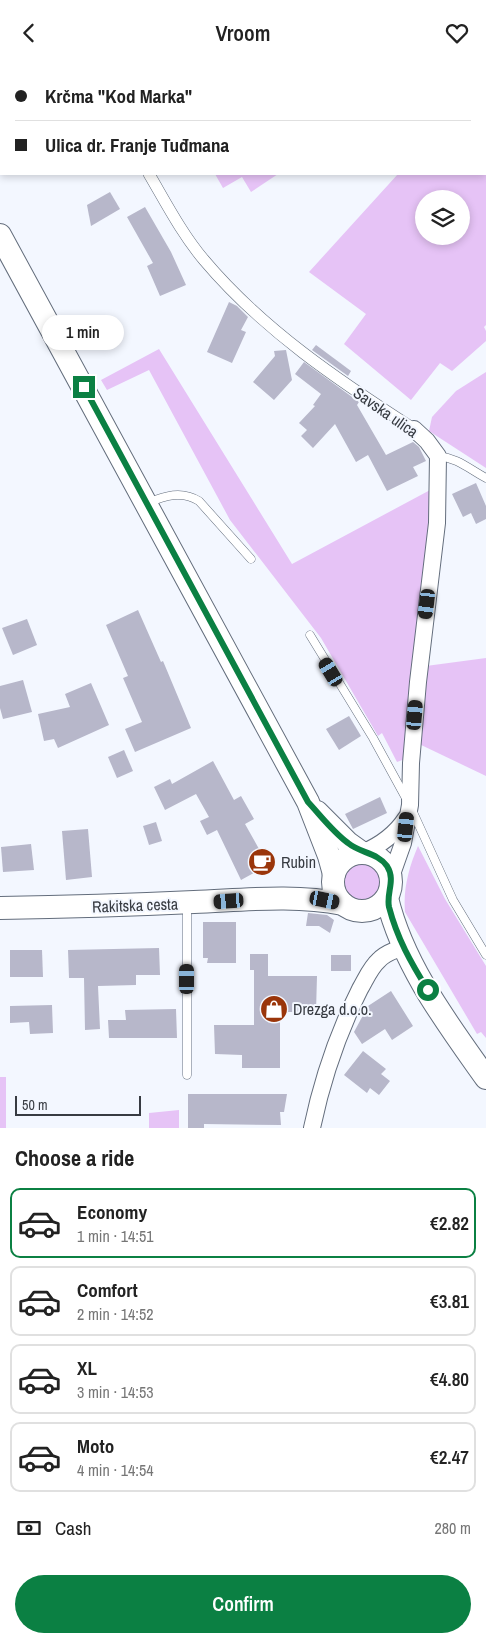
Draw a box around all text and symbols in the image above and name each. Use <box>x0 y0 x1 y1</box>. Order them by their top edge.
text: Vroom <box>216 18 270 48</box>
icon: back <box>15 19 43 47</box>
icon: heart <box>443 19 471 47</box>
text: Krčma "Kod Marka" <box>45 83 192 109</box>
text: Ulica dr. Franje Tuđmana <box>45 132 229 158</box>
map controls <box>415 190 470 245</box>
button: layers <box>415 190 470 245</box>
callout: 1 min <box>43 315 125 349</box>
text: 1 min <box>66 321 100 343</box>
route end <box>73 376 95 398</box>
street label: Savska ulica <box>349 382 423 443</box>
car <box>417 588 436 620</box>
car <box>316 655 345 689</box>
car <box>406 699 423 731</box>
car <box>396 811 415 843</box>
cafe icon: Rubin <box>247 847 277 877</box>
place label: Rubin <box>281 851 316 873</box>
car <box>308 890 341 910</box>
street label: Rakitska cesta <box>92 892 179 917</box>
car <box>213 892 244 910</box>
car <box>179 964 194 994</box>
route start <box>417 979 439 1001</box>
shop icon: Drezga d.o.o. <box>259 994 289 1024</box>
place label: Drezga d.o.o. <box>293 998 372 1020</box>
scale bar <box>15 1093 141 1116</box>
text: 50 m <box>22 1096 48 1114</box>
text: Choose a ride <box>15 1143 134 1173</box>
text: Economy <box>77 1199 147 1225</box>
icon: car <box>17 1201 62 1246</box>
text: €2.82 <box>430 1210 469 1236</box>
text: 1 min · 14:51 <box>77 1225 154 1247</box>
text: Comfort <box>77 1277 138 1303</box>
icon: car <box>17 1279 62 1324</box>
text: €3.81 <box>430 1288 469 1314</box>
text: 2 min · 14:52 <box>77 1303 154 1325</box>
text: XL <box>77 1355 97 1381</box>
icon: car <box>17 1357 62 1402</box>
text: €4.80 <box>430 1366 469 1392</box>
text: 3 min · 14:53 <box>77 1381 154 1403</box>
text: Moto <box>77 1433 114 1459</box>
icon: car <box>17 1435 62 1480</box>
text: €2.47 <box>430 1444 469 1470</box>
text: 4 min · 14:54 <box>77 1459 154 1481</box>
icon: cash <box>15 1514 43 1542</box>
text: Cash <box>55 1515 91 1541</box>
text: 280 m <box>435 1517 471 1539</box>
button: Confirm <box>15 1575 471 1633</box>

